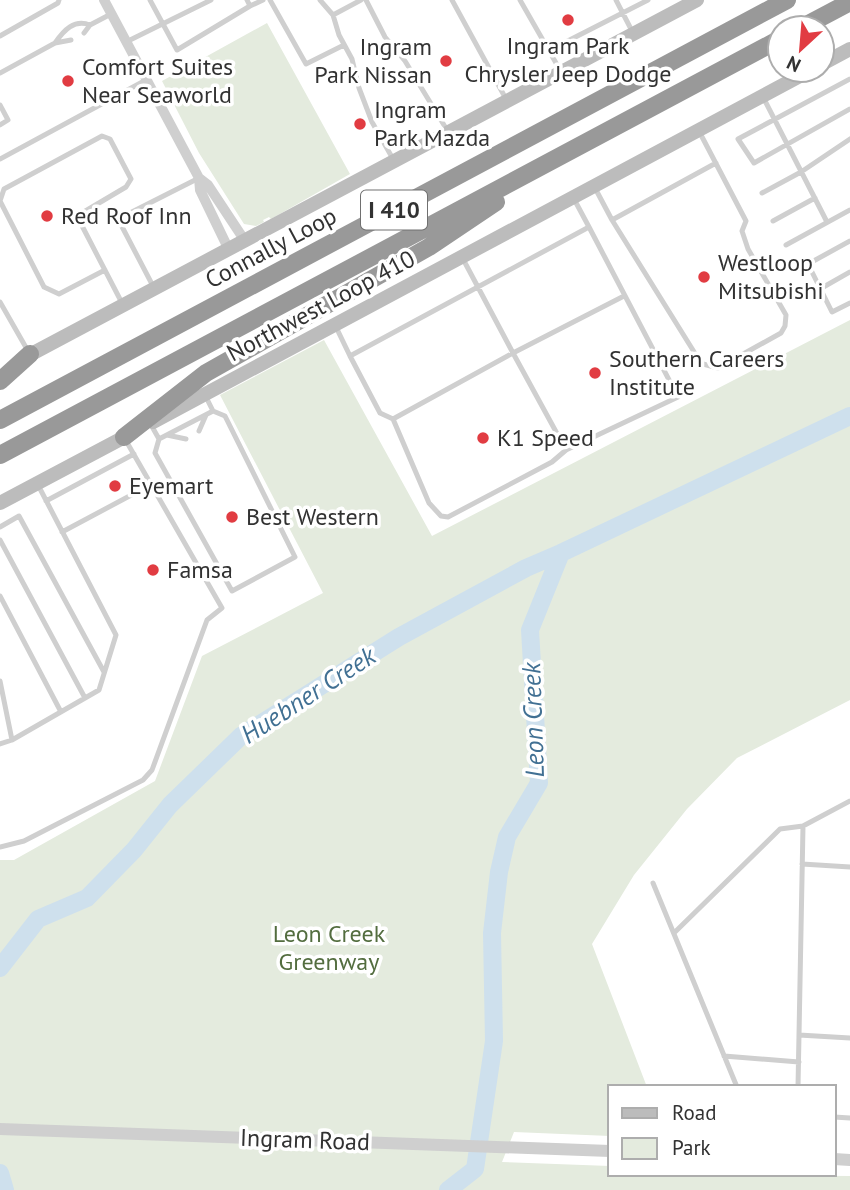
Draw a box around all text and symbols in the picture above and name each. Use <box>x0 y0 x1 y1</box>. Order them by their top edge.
marker: Ingram Park Chrysler Jeep Dodge <box>560 12 576 28</box>
north arrow <box>766 14 836 84</box>
place label: Ingram Park Chrysler Jeep Dodge <box>464 30 672 89</box>
place label: Ingram Park Nissan <box>314 31 432 90</box>
place label: Comfort Suites Near Seaworld <box>82 51 233 110</box>
text: N <box>783 51 804 78</box>
marker: Ingram Park Nissan <box>438 53 454 69</box>
marker: Comfort Suites Near Seaworld <box>60 73 76 89</box>
place label: Ingram Park Mazda <box>374 94 490 153</box>
marker: Ingram Park Mazda <box>352 116 368 132</box>
road number: I 410 <box>361 190 427 230</box>
place label: Red Roof Inn <box>61 200 192 231</box>
street label: Connally Loop <box>200 200 342 295</box>
marker: Red Roof Inn <box>39 208 55 224</box>
street label: Northwest Loop 410 <box>221 243 420 368</box>
place label: Westloop Mitsubishi <box>718 247 824 306</box>
marker: Westloop Mitsubishi <box>696 269 712 285</box>
place label: Southern Careers Institute <box>609 343 784 402</box>
marker: Southern Careers Institute <box>587 365 603 381</box>
place label: K1 Speed <box>497 422 594 453</box>
marker: K1 Speed <box>475 430 491 446</box>
place label: Eyemart <box>129 470 213 501</box>
marker: Eyemart <box>107 478 123 494</box>
place label: Best Western <box>246 501 379 532</box>
marker: Best Western <box>224 509 240 525</box>
place label: Famsa <box>167 554 233 585</box>
marker: Famsa <box>145 562 161 578</box>
water label: Huebner Creek <box>234 638 382 750</box>
water label: Leon Creek <box>514 661 551 778</box>
park label: Leon Creek Greenway <box>273 918 386 977</box>
legend <box>608 1085 836 1176</box>
text: Road <box>672 1099 716 1126</box>
street label: Ingram Road <box>240 1122 370 1157</box>
text: Park <box>672 1134 711 1161</box>

